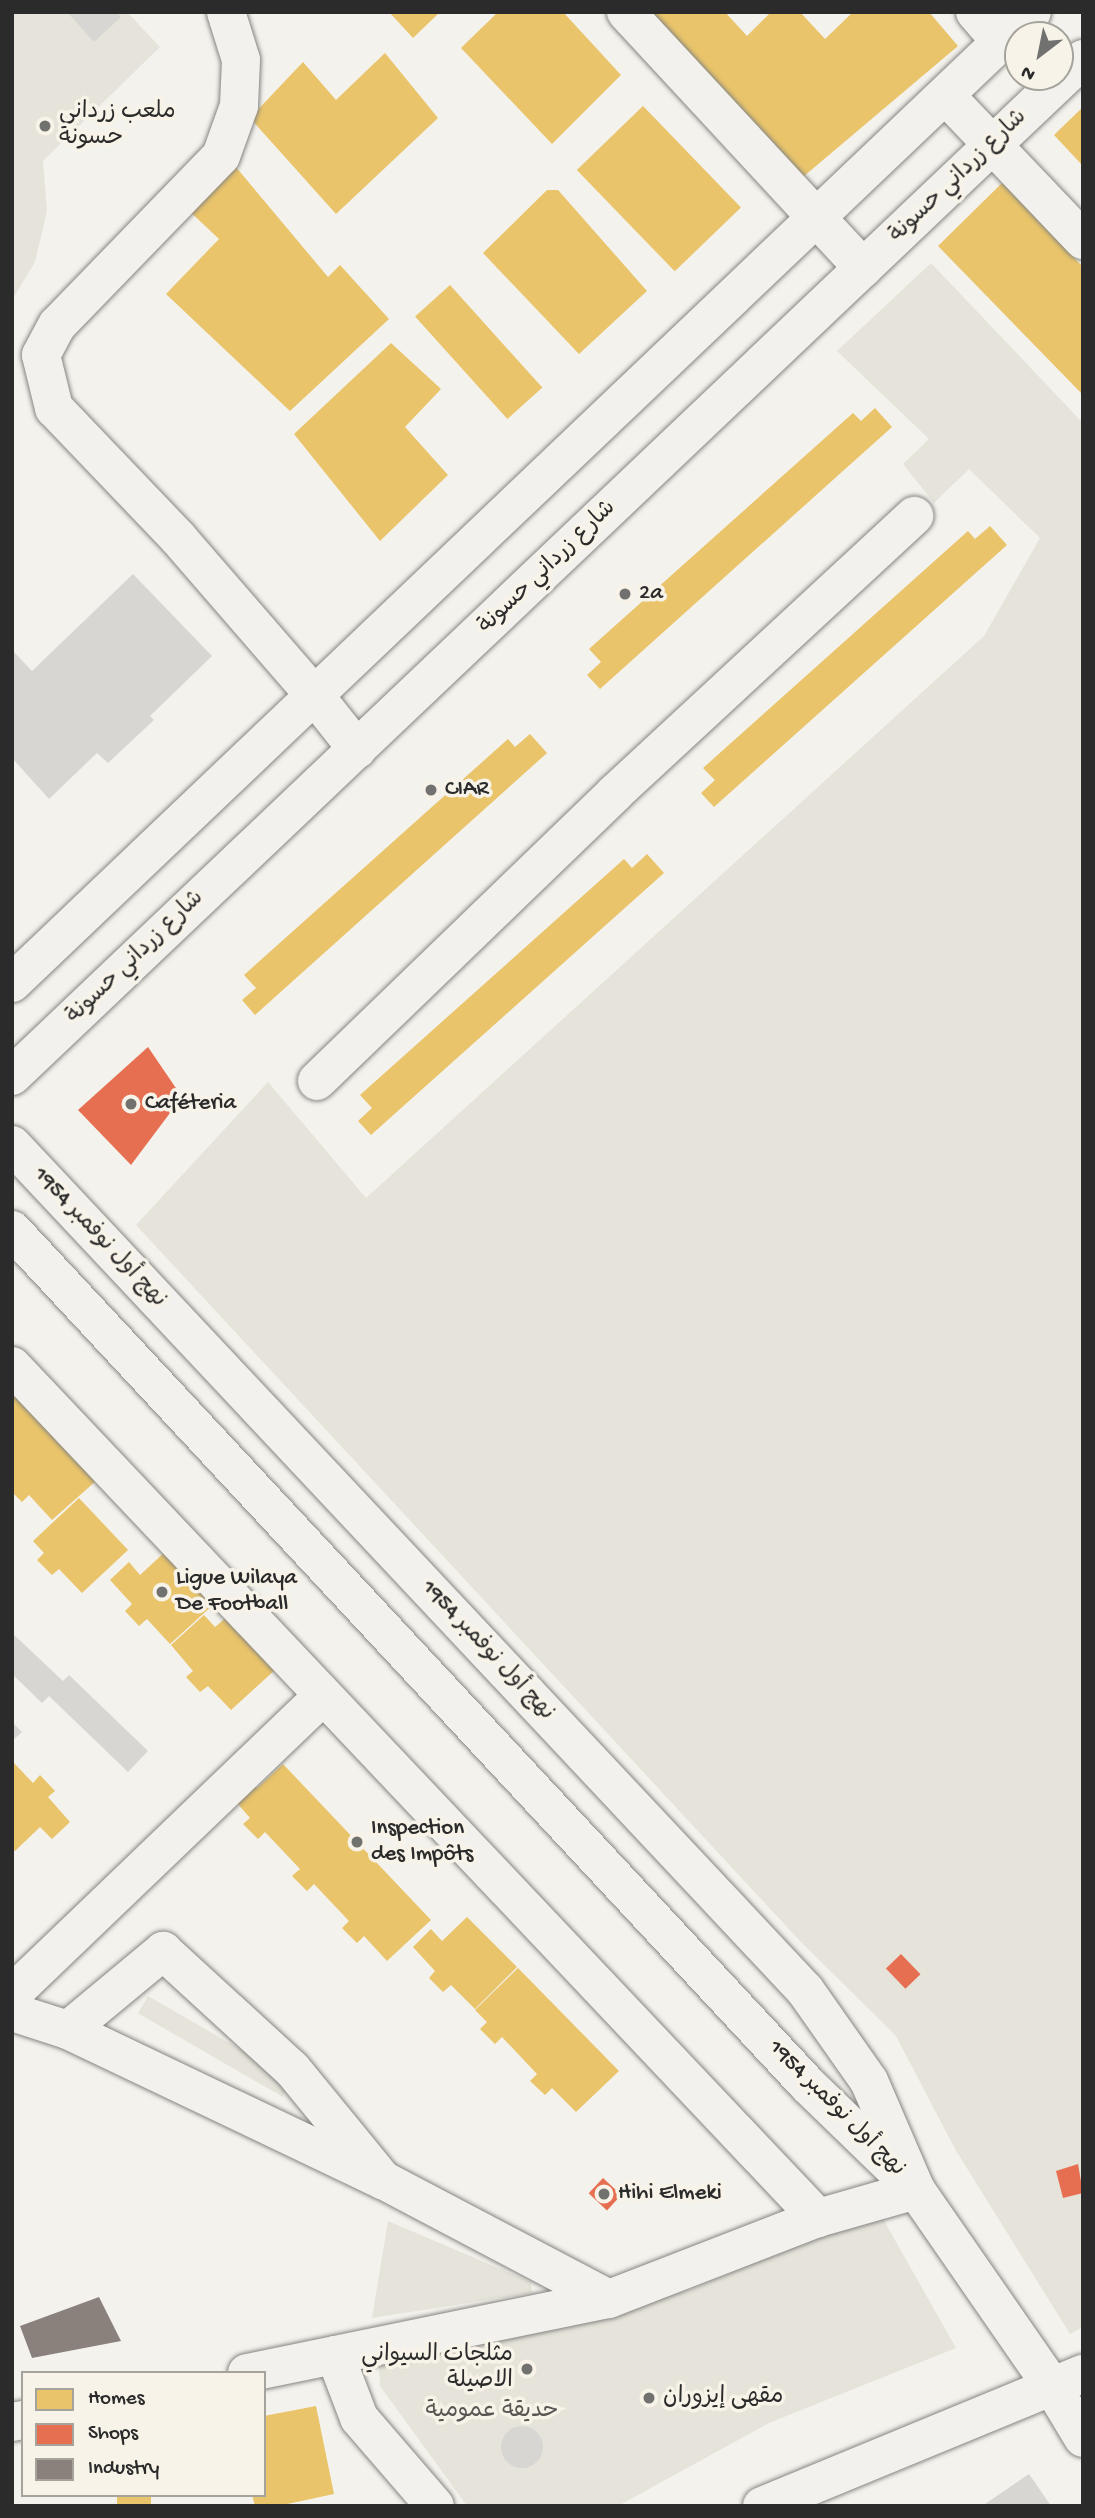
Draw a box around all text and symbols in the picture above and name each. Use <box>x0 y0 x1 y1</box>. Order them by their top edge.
north arrow <box>1004 21 1074 91</box>
text: N <box>1017 59 1040 86</box>
place label: ملعب زرداني حسونة <box>59 99 176 153</box>
street label: شارع زرداني حسونة <box>884 104 1034 250</box>
marker: ملعب زرداني حسونة <box>37 118 53 134</box>
street label: شارع زرداني حسونة <box>473 495 623 641</box>
place label: 2a <box>639 580 663 608</box>
marker: 2a <box>617 586 633 602</box>
place label: CIAR <box>445 776 489 804</box>
marker: CIAR <box>423 782 439 798</box>
street label: شارع زرداني حسونة <box>61 885 211 1031</box>
place label: Caféteria <box>145 1090 236 1118</box>
marker: Caféteria <box>123 1096 139 1112</box>
street label: نهج أول نوفمبر 1954 <box>27 1162 171 1314</box>
place label: Ligue Wilaya De Football <box>176 1565 297 1619</box>
street label: نهج أول نوفمبر 1954 <box>415 1575 559 1727</box>
marker: Ligue Wilaya De Football <box>154 1584 170 1600</box>
place label: Inspection des Impôts <box>371 1815 473 1869</box>
marker: Inspection des Impôts <box>349 1834 365 1850</box>
street label: نهج أول نوفمبر 1954 <box>762 2035 910 2183</box>
place label: Hihi Elmeki <box>618 2180 722 2208</box>
marker: Hihi Elmeki <box>596 2186 612 2202</box>
place label: مثلجات السيواني الاصيلة <box>361 2342 513 2396</box>
marker: مثلجات السيواني الاصيلة <box>519 2361 535 2377</box>
legend <box>21 2371 266 2497</box>
place label: مقهى إيزوران <box>663 2384 783 2412</box>
text: Homes <box>88 2387 144 2412</box>
marker: مقهى إيزوران <box>641 2390 657 2406</box>
park label: حديقة عمومية <box>426 2398 558 2426</box>
text: Shops <box>88 2422 138 2447</box>
text: Industry <box>88 2457 159 2482</box>

